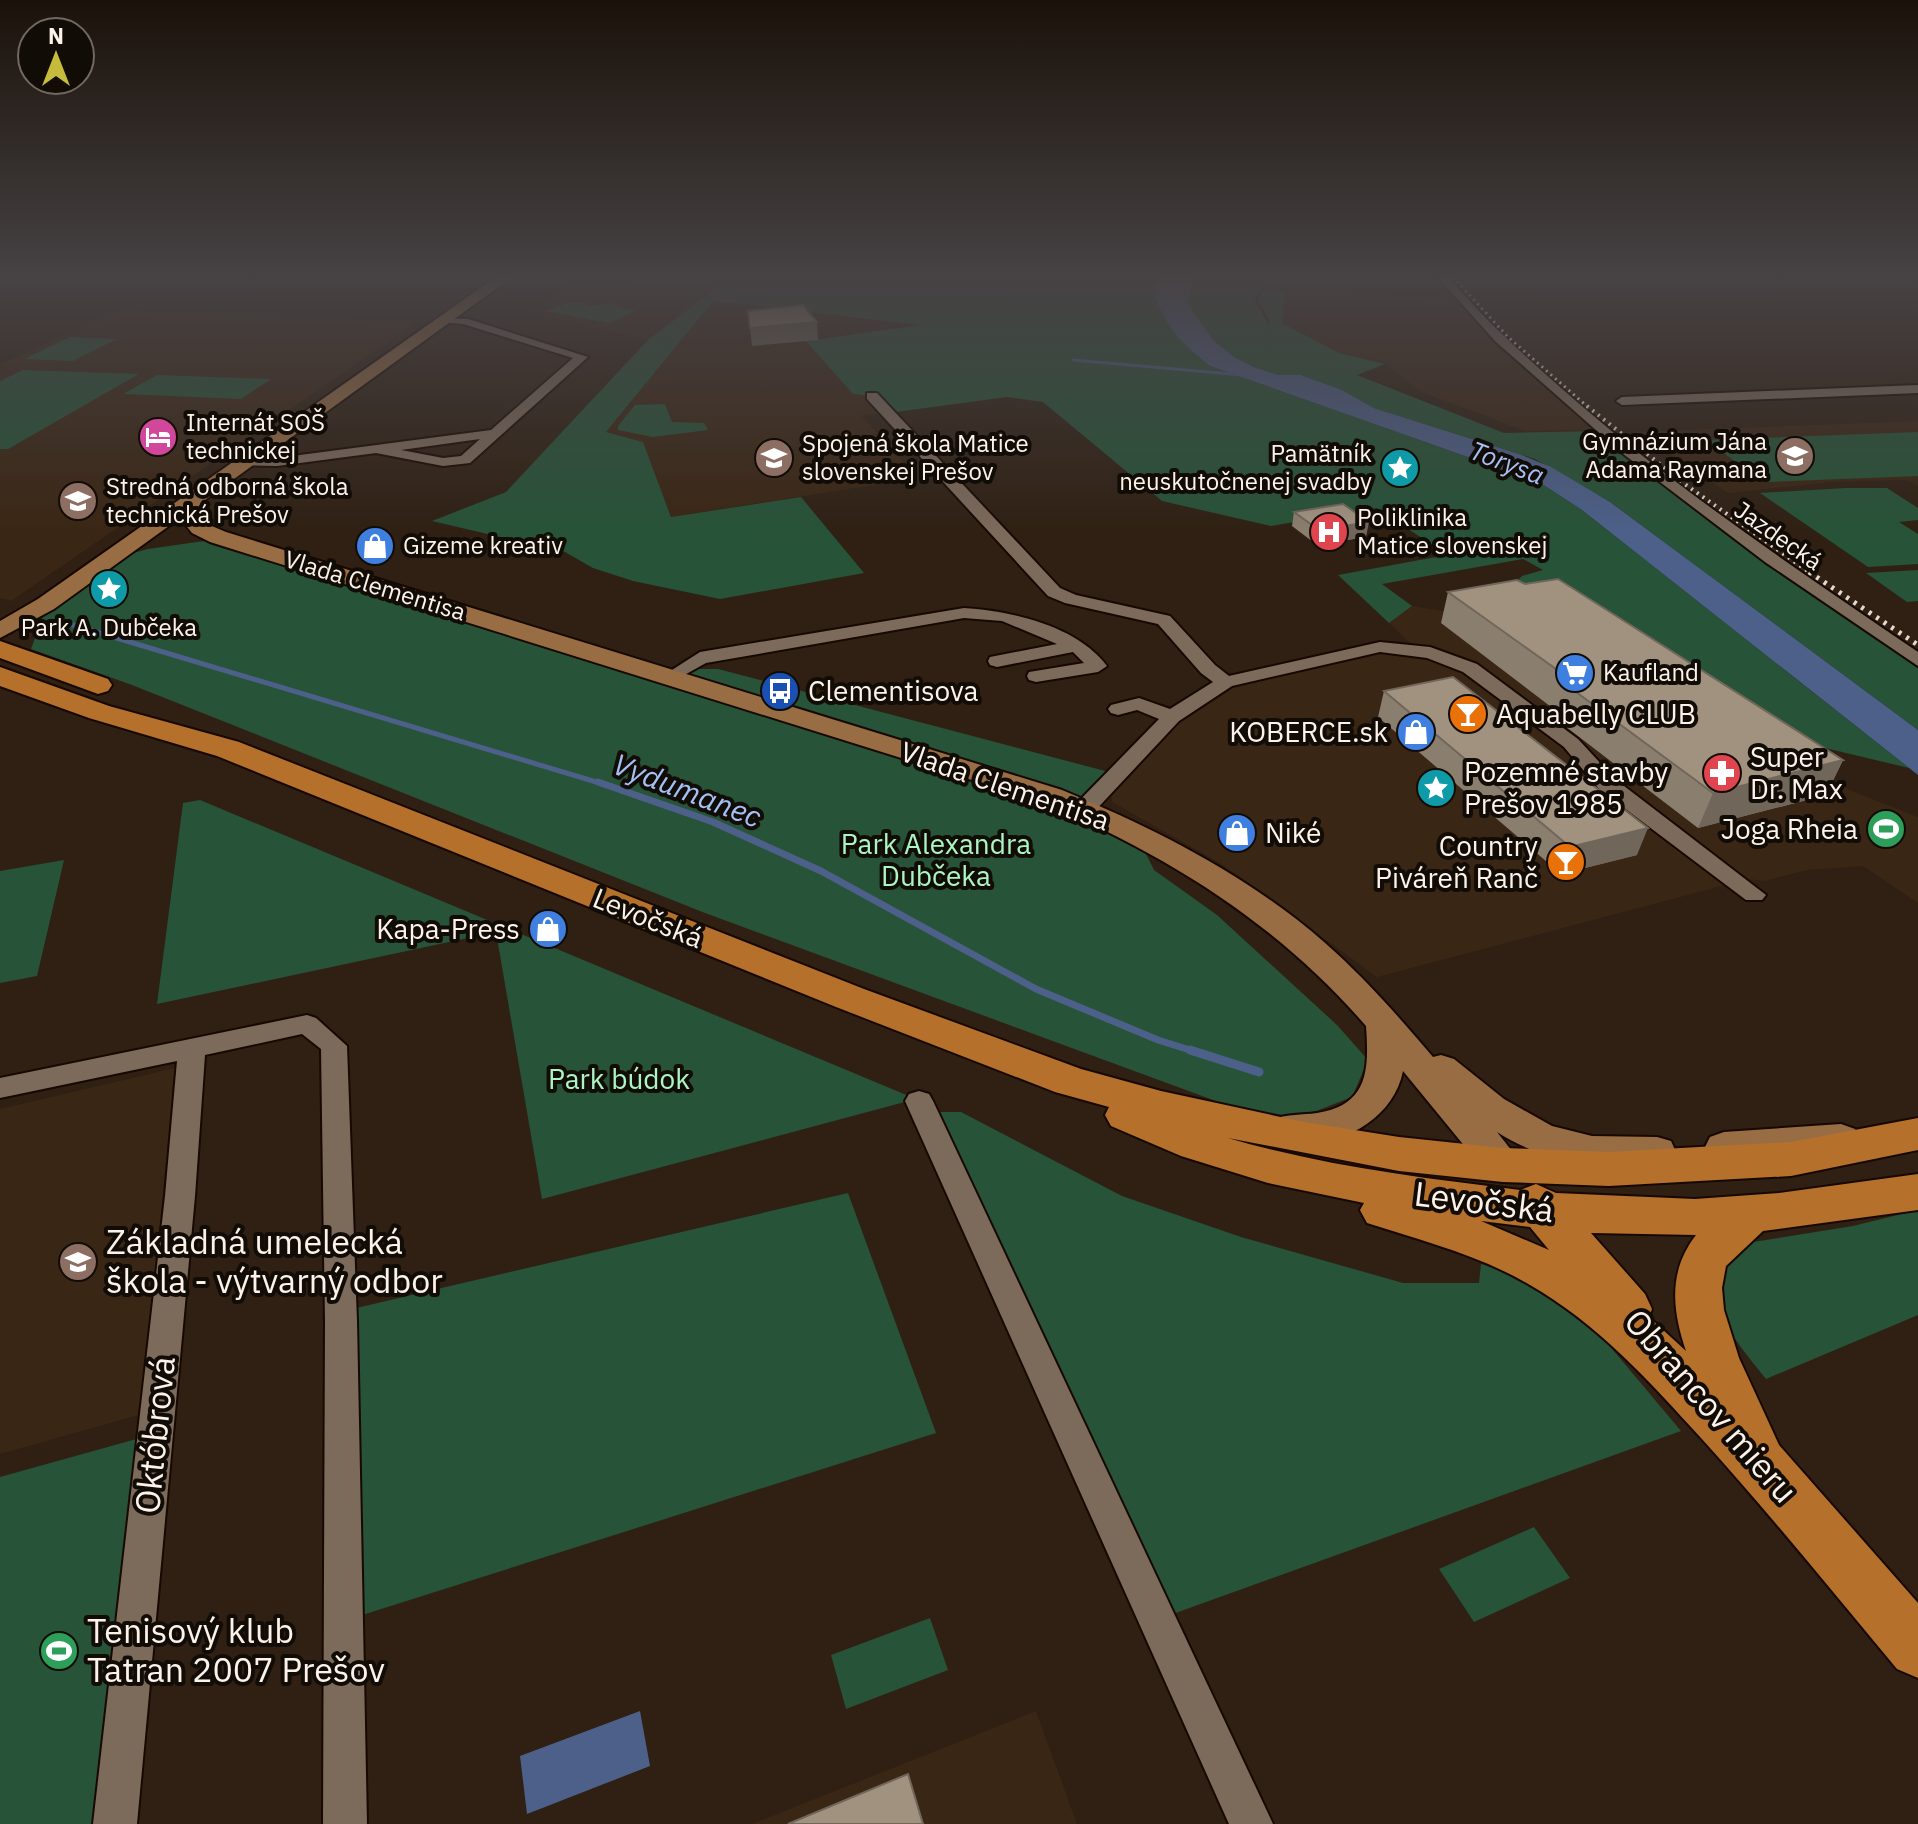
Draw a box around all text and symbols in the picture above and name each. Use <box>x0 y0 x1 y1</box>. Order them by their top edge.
north arrow <box>16 16 96 96</box>
text: N <box>48 21 64 50</box>
place label: Internát SOŠ technickej <box>186 406 325 466</box>
hotel icon: Internát SOŠ technickej <box>137 416 179 458</box>
place label: Gymnázium Jána Adama Raymana <box>1582 425 1767 485</box>
place label: Spojená škola Matice slovenskej Prešov <box>802 427 1029 487</box>
water label: Torysa <box>1465 432 1549 492</box>
school or university icon: Gymnázium Jána Adama Raymana <box>1774 435 1816 477</box>
school or university icon: Spojená škola Matice slovenskej Prešov <box>753 437 795 479</box>
place label: Pamätník neuskutočnenej svadby <box>1119 437 1372 497</box>
place icon: Pamätník neuskutočnenej svadby <box>1379 447 1421 489</box>
place label: Stredná odborná škola technická Prešov <box>106 470 349 530</box>
school or university icon: Stredná odborná škola technická Prešov <box>57 480 99 522</box>
street label: Jazdecká <box>1728 493 1829 577</box>
place label: Poliklinika Matice slovenskej <box>1357 501 1548 561</box>
hospital icon: Poliklinika Matice slovenskej <box>1308 511 1350 553</box>
shop icon: Gizeme kreativ <box>354 525 396 567</box>
place label: Gizeme kreativ <box>403 529 563 561</box>
street label: Vlada Clementisa <box>281 542 470 628</box>
place icon: Park A. Dubčeka <box>88 568 130 610</box>
place label: Park A. Dubčeka <box>21 611 197 643</box>
supermarket icon: Kaufland <box>1554 652 1596 694</box>
place label: Kaufland <box>1603 656 1699 688</box>
bus stop icon: Clementisova <box>759 670 801 712</box>
place label: Clementisova <box>808 672 979 709</box>
bar icon: Aquabelly CLUB <box>1447 693 1489 735</box>
place label: Aquabelly CLUB <box>1496 695 1696 732</box>
shop icon: KOBERCE.sk <box>1395 711 1437 753</box>
place label: KOBERCE.sk <box>1229 713 1388 750</box>
street label: Vlada Clementisa <box>896 732 1115 839</box>
place label: Super Dr. Max <box>1750 738 1843 807</box>
water label: Vydumanec <box>608 743 768 836</box>
pharmacy icon: Super Dr. Max <box>1701 752 1743 794</box>
place label: Pozemné stavby Prešov 1985 <box>1464 753 1668 822</box>
place icon: Pozemné stavby Prešov 1985 <box>1415 767 1457 809</box>
sports icon: Joga Rheia <box>1865 808 1907 850</box>
place label: Joga Rheia <box>1721 810 1858 847</box>
shop icon: Niké <box>1216 812 1258 854</box>
place label: Niké <box>1265 814 1321 851</box>
park label: Park Alexandra Dubčeka <box>841 825 1031 894</box>
place label: Country Piváreň Ranč <box>1375 827 1538 896</box>
bar icon: Country Piváreň Ranč <box>1545 841 1587 883</box>
street label: Levočská <box>588 879 709 956</box>
shop icon: Kapa-Press <box>527 908 569 950</box>
place label: Kapa-Press <box>376 910 520 947</box>
park label: Park búdok <box>548 1060 690 1097</box>
street label: Levočská <box>1412 1171 1556 1231</box>
place label: Základná umelecká škola - výtvarný odbor <box>106 1219 443 1302</box>
school or university icon: Základná umelecká škola - výtvarný odbor <box>57 1241 99 1283</box>
street label: Obrancov mieru <box>1616 1299 1808 1511</box>
street label: Októbrová <box>124 1354 184 1516</box>
place label: Tenisový klub Tatran 2007 Prešov <box>87 1608 385 1691</box>
sports icon: Tenisový klub Tatran 2007 Prešov <box>38 1630 80 1672</box>

